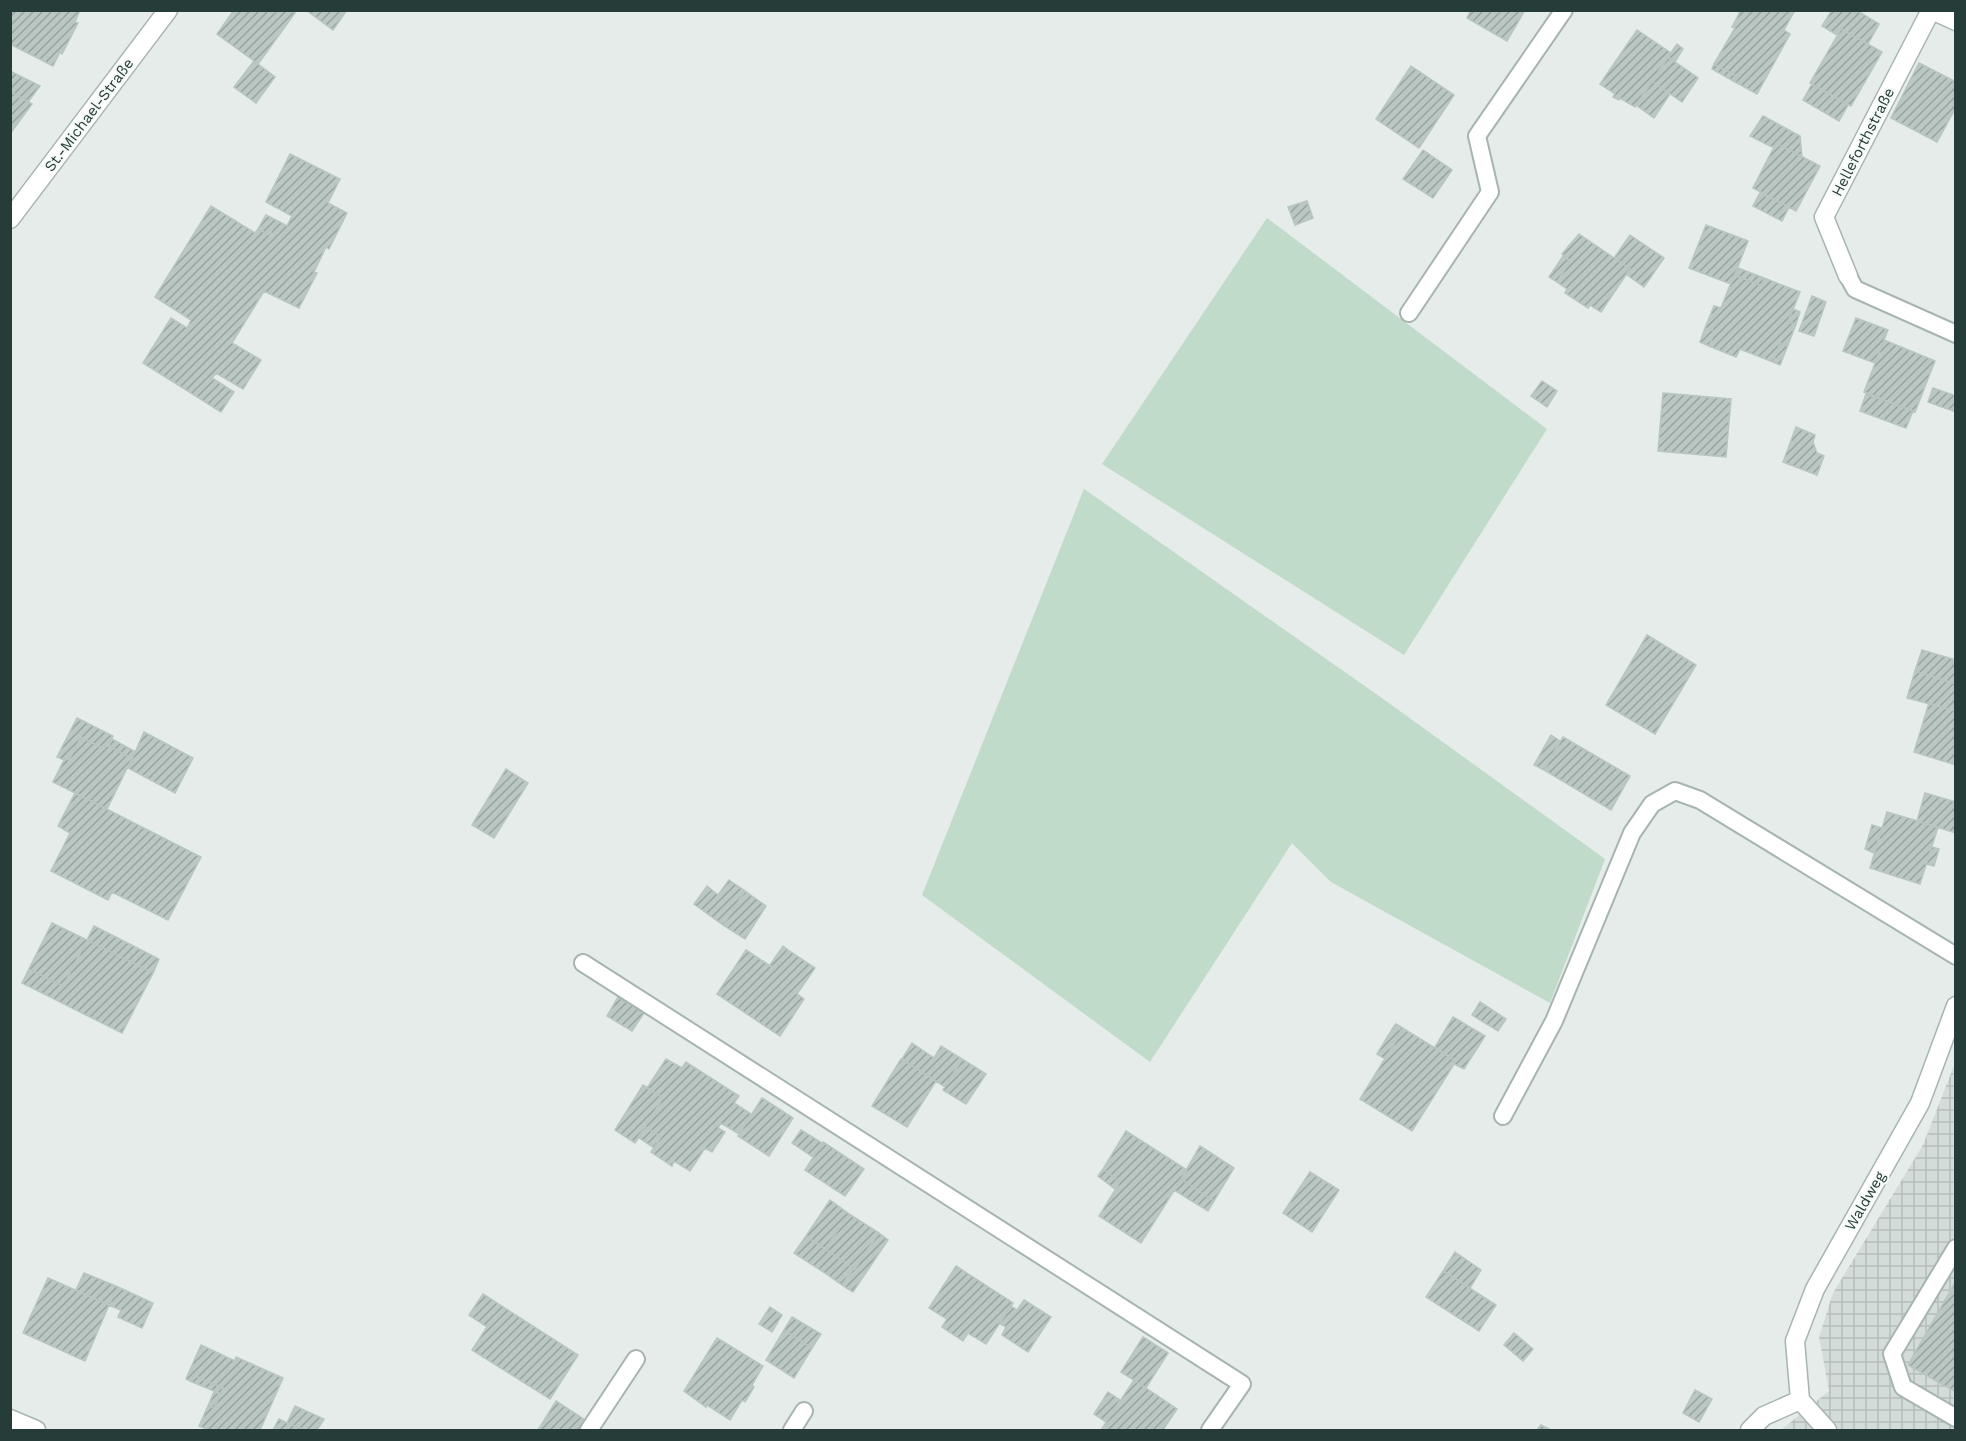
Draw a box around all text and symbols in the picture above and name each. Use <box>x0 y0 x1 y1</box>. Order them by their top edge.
street label: St.-Michael-Straße <box>41 55 137 175</box>
street label: Helleforthstraße <box>1828 85 1898 199</box>
street label: Waldweg <box>1841 1168 1889 1234</box>

